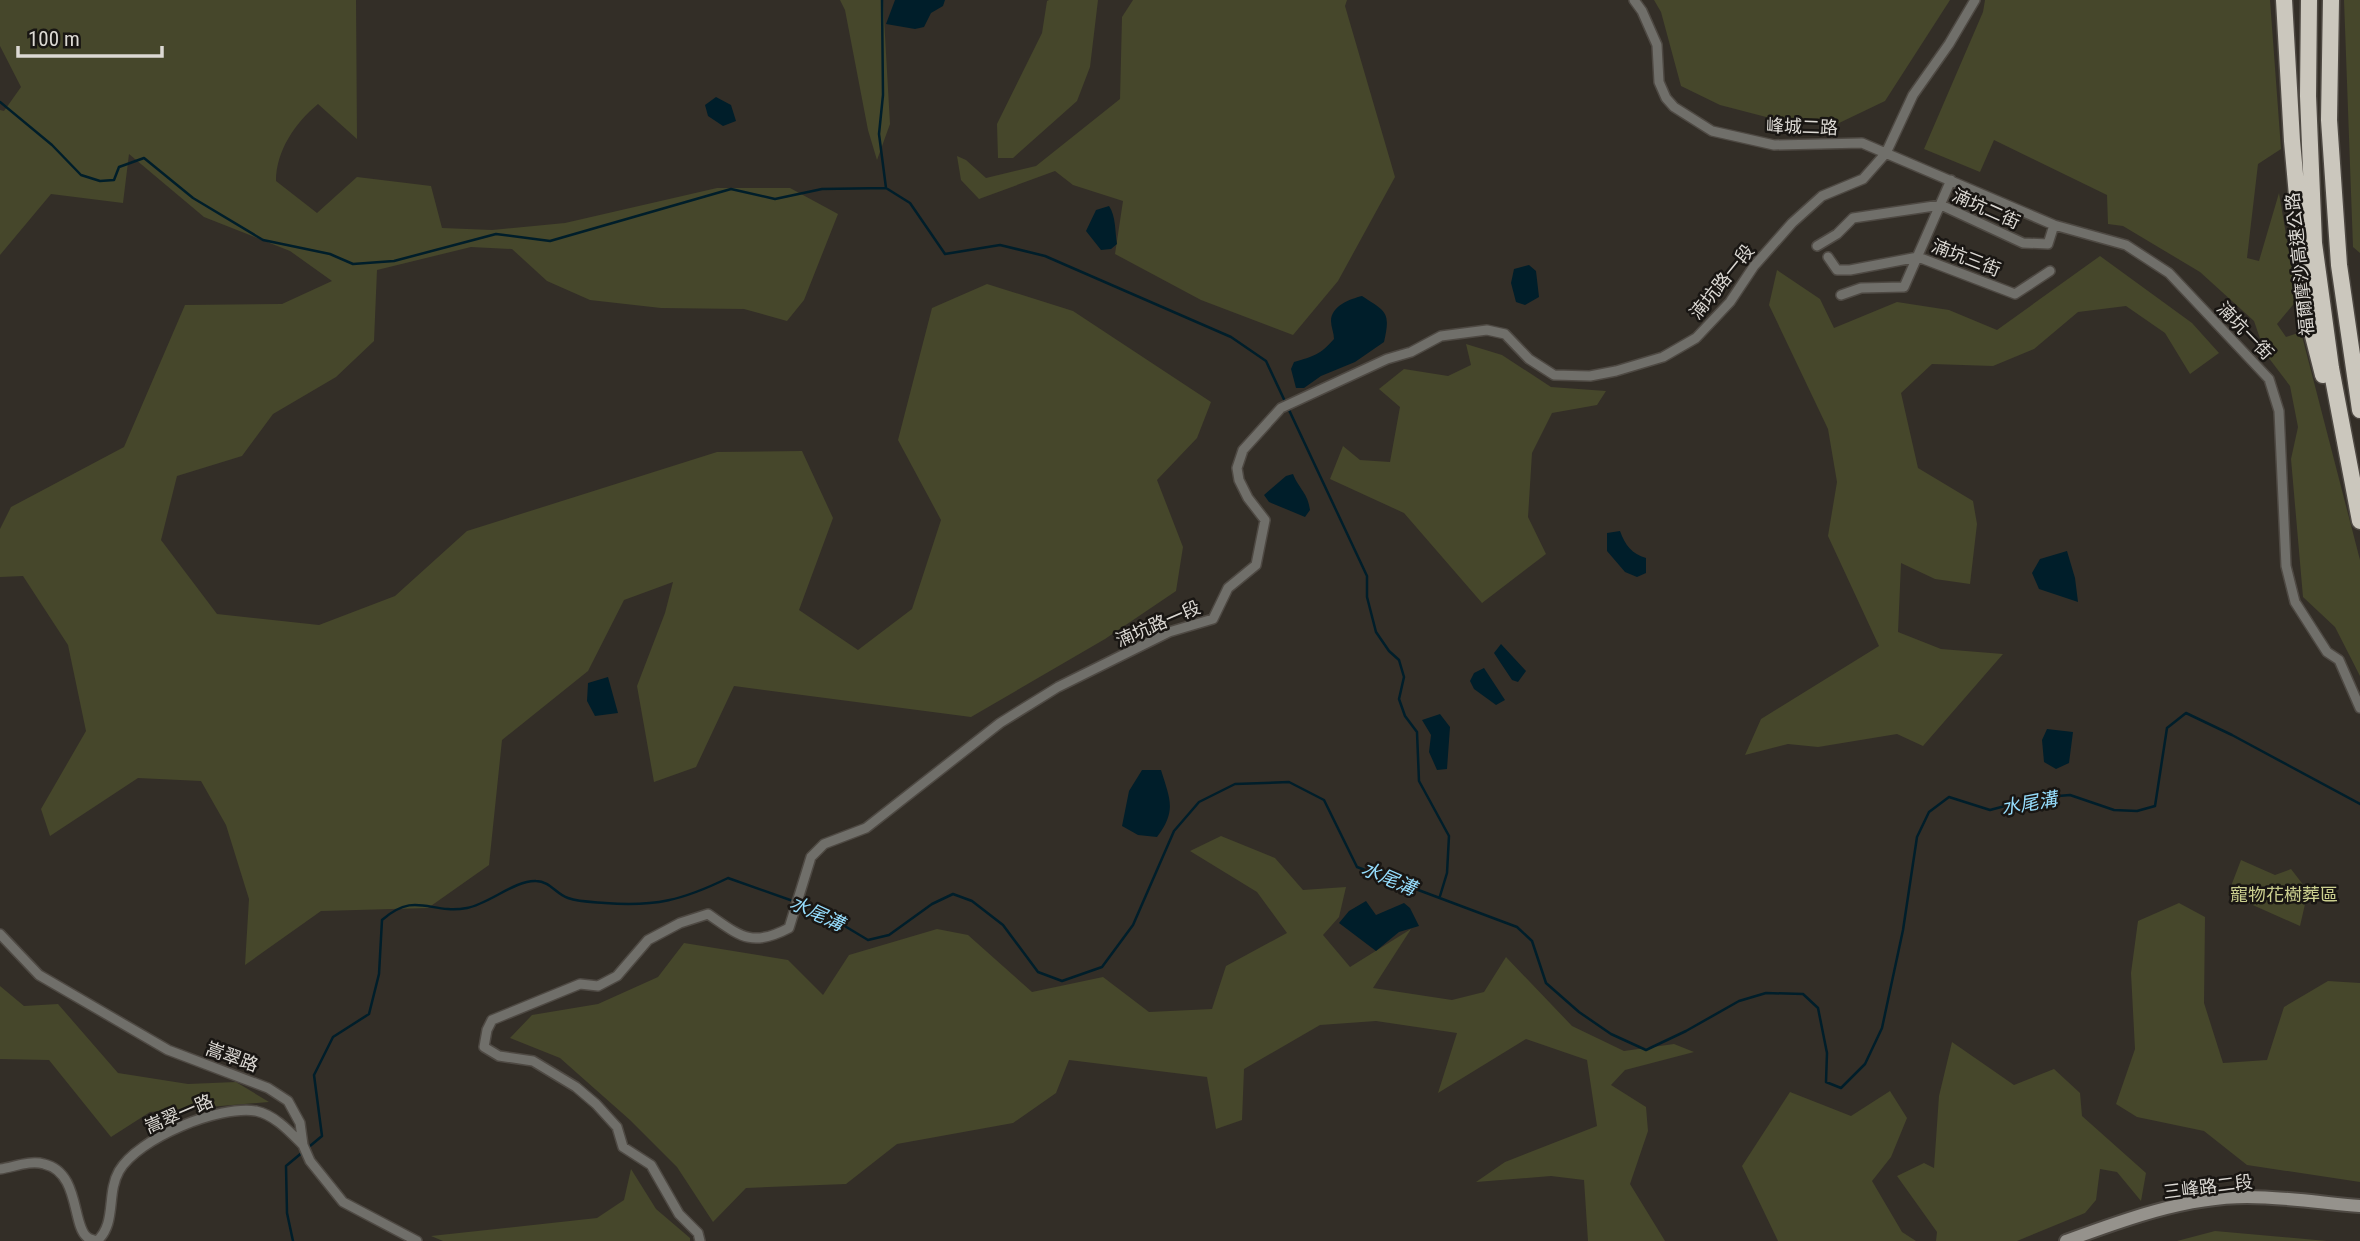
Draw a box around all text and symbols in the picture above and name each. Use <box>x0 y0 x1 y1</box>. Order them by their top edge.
scale bar <box>18 14 161 58</box>
text: 100 m <box>28 27 80 51</box>
street label: 峰城二路 <box>1766 115 1838 138</box>
street label: 湳坑二街 <box>1949 184 2023 233</box>
street label: 福爾摩沙高速公路 <box>2282 191 2317 337</box>
street label: 湳坑三街 <box>1929 235 2004 280</box>
street label: 湳坑路一段 <box>1685 240 1758 323</box>
street label: 湳坑一街 <box>2213 297 2278 364</box>
street label: 湳坑路一段 <box>1112 596 1203 651</box>
water label: 水尾溝 <box>1999 787 2062 820</box>
water label: 水尾溝 <box>1358 857 1422 901</box>
park label: 寵物花樹葬區 <box>2230 884 2338 905</box>
water label: 水尾溝 <box>786 891 850 937</box>
street label: 嵩翠路 <box>203 1037 261 1076</box>
street label: 嵩翠一路 <box>142 1090 216 1137</box>
street label: 三峰路二段 <box>2162 1171 2254 1202</box>

